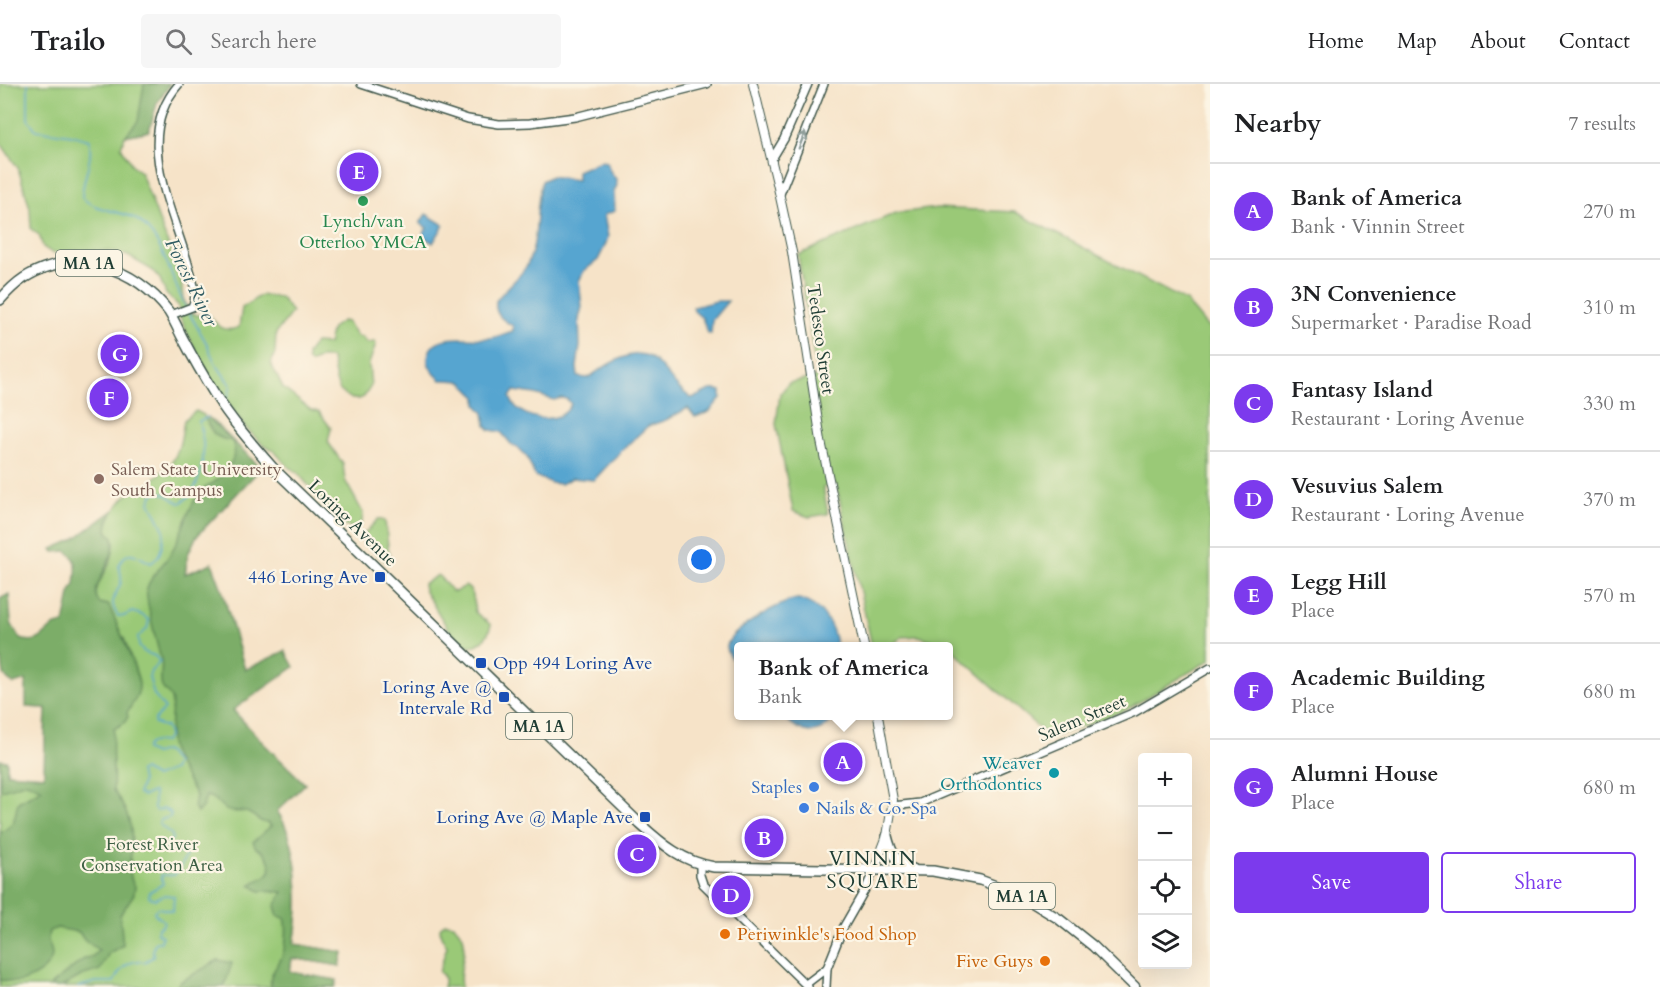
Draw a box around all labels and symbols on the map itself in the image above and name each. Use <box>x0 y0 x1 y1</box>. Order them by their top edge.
one-way arrow <box>798 131 809 149</box>
pin: E <box>340 150 378 194</box>
marker: Lynch/van Otterloo YMCA <box>356 194 370 208</box>
place label: Lynch/van Otterloo YMCA <box>299 209 427 255</box>
water label: Forest River <box>159 234 225 332</box>
road number: MA 1A <box>56 250 122 276</box>
street label: Tedesco Street <box>800 282 841 396</box>
pin: G <box>100 332 140 376</box>
pin: F <box>90 376 128 420</box>
place label: Salem State University South Campus <box>111 457 282 503</box>
marker: Salem State University South Campus <box>92 472 106 486</box>
street label: Loring Avenue <box>302 474 403 573</box>
your location <box>687 545 716 574</box>
place label: 446 Loring Ave <box>248 565 368 590</box>
marker: 446 Loring Ave <box>373 570 387 584</box>
place label: Opp 494 Loring Ave <box>493 651 653 676</box>
marker: Opp 494 Loring Ave <box>474 656 488 670</box>
place label: Loring Ave @ Intervale Rd <box>382 675 492 721</box>
street label: Salem Street <box>1035 689 1130 748</box>
marker: Loring Ave @ Intervale Rd <box>497 690 511 704</box>
road number: MA 1A <box>506 713 572 739</box>
pin: A <box>824 740 862 784</box>
place label: Weaver Orthodontics <box>940 751 1042 797</box>
marker: Weaver Orthodontics <box>1047 766 1061 780</box>
place label: Staples <box>751 775 802 800</box>
marker: Staples <box>807 780 821 794</box>
place label: Nails & Co. Spa <box>816 796 937 821</box>
marker: Nails & Co. Spa <box>797 801 811 815</box>
place label: Loring Ave @ Maple Ave <box>436 805 633 830</box>
marker: Loring Ave @ Maple Ave <box>638 810 652 824</box>
pin: B <box>744 816 783 861</box>
park label: Forest River Conservation Area <box>81 832 223 878</box>
pin: C <box>618 832 656 876</box>
district label: VINNIN SQUARE <box>826 845 920 895</box>
pin: D <box>712 872 750 918</box>
road number: MA 1A <box>989 883 1055 909</box>
place label: Periwinkle's Food Shop <box>737 922 917 947</box>
marker: Periwinkle's Food Shop <box>718 927 732 941</box>
place label: Five Guys <box>956 949 1033 974</box>
marker: Five Guys <box>1038 954 1052 968</box>

